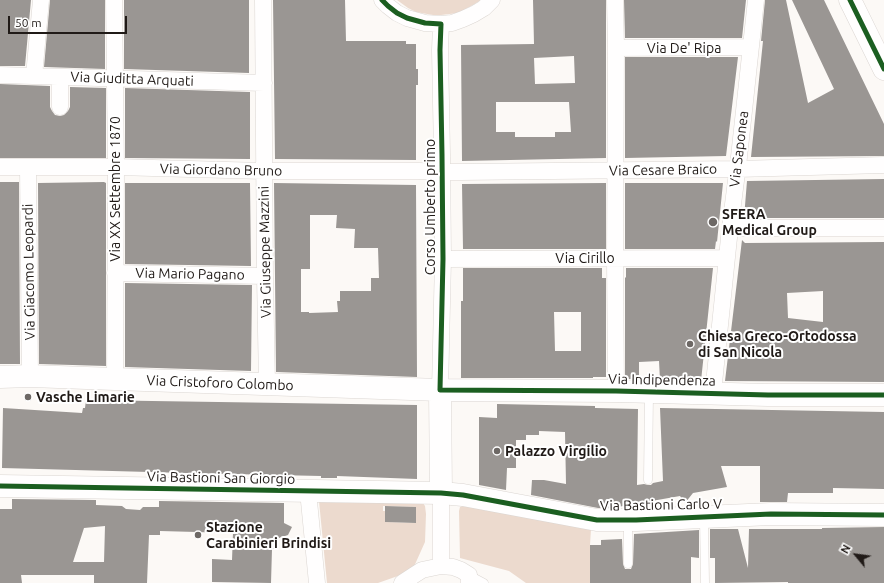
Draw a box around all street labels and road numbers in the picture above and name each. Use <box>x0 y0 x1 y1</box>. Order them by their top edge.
street label: Via De' Ripa <box>647 40 721 56</box>
street label: Via Giuditta Arquati <box>70 68 194 90</box>
street label: Via Saponea <box>726 110 752 188</box>
street label: Via XX Settembre 1870 <box>107 116 123 262</box>
street label: Corso Umberto primo <box>422 139 438 275</box>
street label: Via Giordano Bruno <box>160 161 282 179</box>
street label: Via Cesare Braico <box>609 161 717 179</box>
street label: Via Giuseppe Mazzini <box>255 186 275 318</box>
street label: Via Giacomo Leopardi <box>19 204 39 340</box>
street label: Via Cirillo <box>555 250 615 266</box>
street label: Via Mario Pagano <box>135 265 245 283</box>
street label: Via Indipendenza <box>608 371 716 389</box>
street label: Via Cristoforo Colombo <box>146 372 294 394</box>
street label: Via Bastioni San Giorgio <box>147 468 295 488</box>
street label: Via Bastioni Carlo V <box>600 496 722 514</box>

